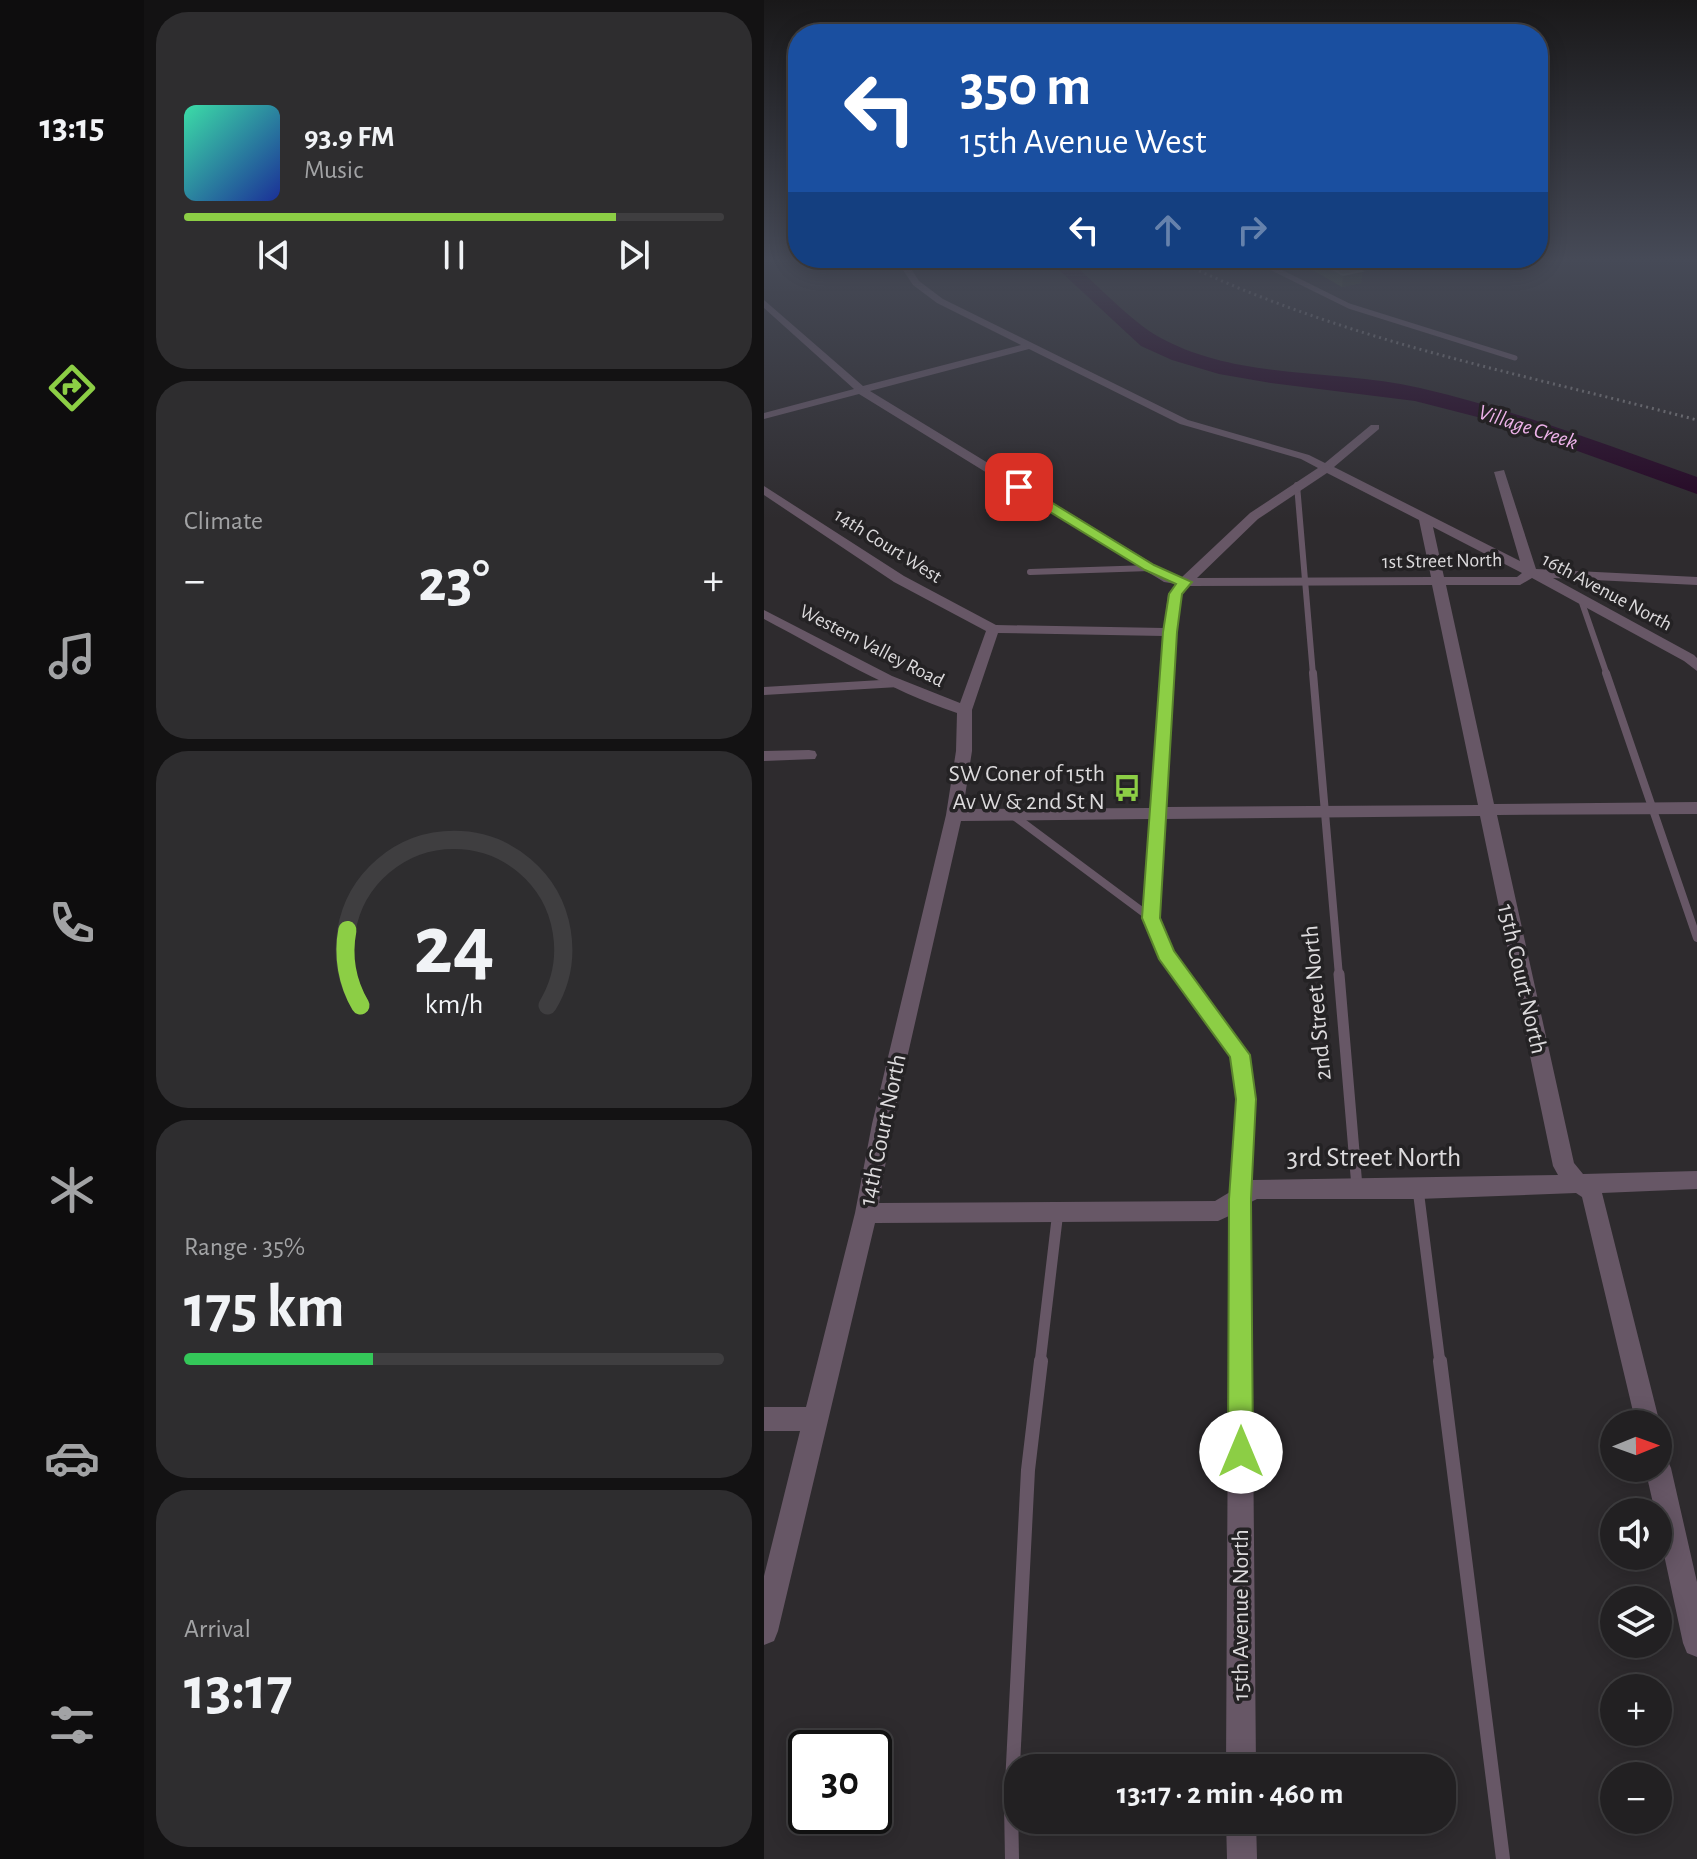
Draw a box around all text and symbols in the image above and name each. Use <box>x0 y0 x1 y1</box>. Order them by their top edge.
icon: left <box>828 56 932 160</box>
text: 350 m <box>960 59 1091 115</box>
text: 13:15 <box>39 109 105 145</box>
text: 93.9 FM <box>304 122 395 152</box>
text: 15th Avenue West <box>960 124 1206 160</box>
text: Music <box>304 157 363 183</box>
icon: left <box>1062 208 1106 252</box>
icon: ahead <box>1146 208 1190 252</box>
icon: right <box>1230 208 1274 252</box>
icon: previous <box>252 233 296 277</box>
icon: pause <box>432 233 476 277</box>
icon: next <box>612 233 656 277</box>
icon: directions <box>44 360 100 416</box>
water label: Village Creek <box>1476 401 1580 453</box>
pin <box>985 453 1053 521</box>
icon: arrive <box>997 465 1041 509</box>
street label: 14th Court West <box>831 505 946 587</box>
text: Climate <box>184 508 263 534</box>
street label: 16th Avenue North <box>1539 549 1675 635</box>
street label: 1st Street North <box>1382 550 1502 572</box>
text: 23° <box>418 552 490 612</box>
text: − <box>184 559 205 603</box>
text: + <box>703 559 724 603</box>
street label: Western Valley Road <box>797 601 947 691</box>
icon: music <box>44 628 100 684</box>
place label: SW Coner of 15th Av W & 2nd St N <box>949 762 1105 814</box>
bus stop icon: SW Coner of 15th Av W & 2nd St N <box>1112 773 1142 803</box>
icon: phone <box>44 895 100 951</box>
street label: 15th Court North <box>1493 902 1551 1056</box>
text: 24 <box>413 904 495 988</box>
street label: 2nd Street North <box>1298 924 1336 1082</box>
text: km/h <box>425 990 483 1019</box>
street label: 14th Court North <box>855 1052 911 1208</box>
street label: 3rd Street North <box>1287 1144 1461 1172</box>
icon: climate <box>44 1162 100 1218</box>
text: Range · 35% <box>184 1234 305 1260</box>
text: 175 km <box>184 1278 345 1338</box>
position arrow <box>1199 1410 1283 1494</box>
north arrow <box>1600 1410 1672 1482</box>
map controls <box>1600 1410 1672 1834</box>
icon: car <box>44 1430 100 1486</box>
button: sound <box>1600 1498 1672 1570</box>
street label: 15th Avenue North <box>1229 1529 1253 1701</box>
button: layers <box>1600 1586 1672 1658</box>
text: Arrival <box>184 1616 251 1642</box>
text: 13:17 <box>184 1660 293 1720</box>
button: + <box>1600 1674 1672 1746</box>
icon: filters <box>44 1697 100 1753</box>
speed limit sign: 30 <box>788 1730 892 1834</box>
button: − <box>1600 1762 1672 1834</box>
text: 13:17 · 2 min · 460 m <box>1117 1779 1343 1809</box>

